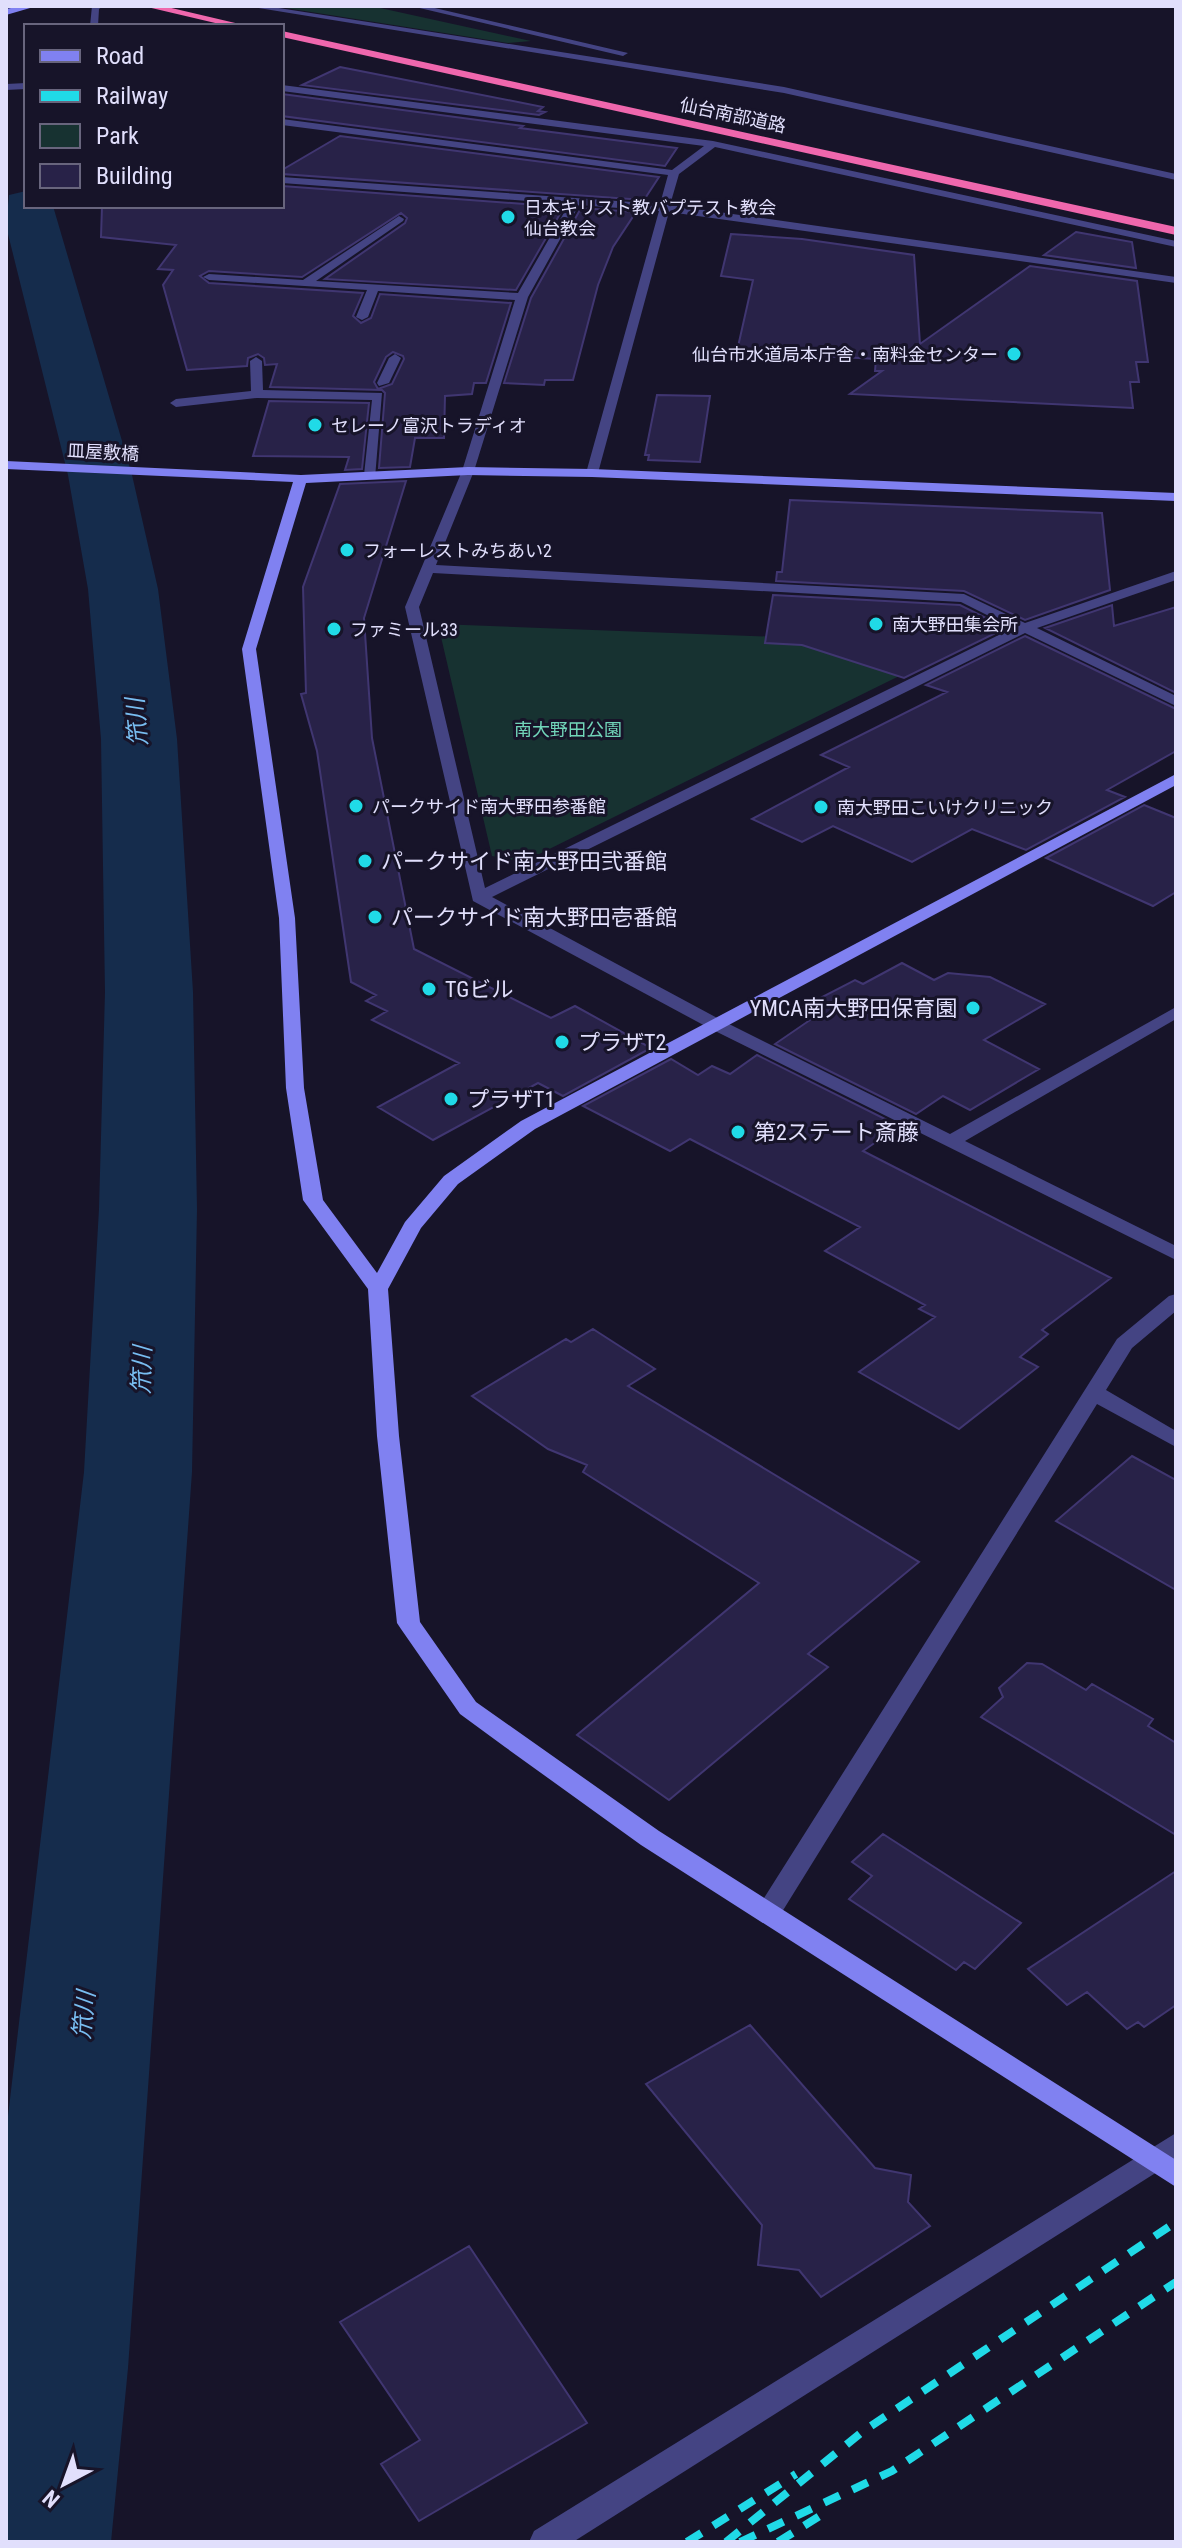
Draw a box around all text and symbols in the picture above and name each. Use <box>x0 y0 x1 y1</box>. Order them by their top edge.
legend <box>24 24 284 208</box>
text: Road <box>96 42 144 70</box>
text: Railway <box>96 82 168 110</box>
street label: 仙台南部道路 <box>678 94 788 136</box>
text: Park <box>96 122 139 150</box>
text: Building <box>96 162 173 190</box>
place label: 日本キリスト教バプテスト教会 仙台教会 <box>524 197 776 239</box>
marker: 日本キリスト教バプテスト教会 仙台教会 <box>499 208 517 226</box>
place label: 仙台市水道局本庁舎・南料金センター <box>692 344 998 365</box>
marker: 仙台市水道局本庁舎・南料金センター <box>1005 345 1023 363</box>
place label: セレーノ富沢トラディオ <box>331 415 527 436</box>
marker: セレーノ富沢トラディオ <box>306 416 324 434</box>
street label: 皿屋敷橋 <box>66 440 140 464</box>
place label: フォーレストみちあい2 <box>363 540 552 561</box>
marker: フォーレストみちあい2 <box>338 541 356 559</box>
place label: 南大野田集会所 <box>892 614 1018 635</box>
marker: 南大野田集会所 <box>867 615 885 633</box>
place label: ファミール33 <box>350 619 458 640</box>
marker: ファミール33 <box>325 620 343 638</box>
water label: 笊川 <box>121 694 153 747</box>
park label: 南大野田公園 <box>514 719 622 740</box>
place label: パークサイド南大野田参番館 <box>372 796 606 817</box>
marker: パークサイド南大野田参番館 <box>347 797 365 815</box>
place label: 南大野田こいけクリニック <box>837 797 1053 818</box>
marker: 南大野田こいけクリニック <box>812 798 830 816</box>
place label: パークサイド南大野田弐番館 <box>381 849 667 874</box>
marker: パークサイド南大野田弐番館 <box>356 852 374 870</box>
place label: パークサイド南大野田壱番館 <box>391 905 677 930</box>
marker: パークサイド南大野田壱番館 <box>366 908 384 926</box>
place label: TGビル <box>445 977 513 1002</box>
marker: TGビル <box>420 980 438 998</box>
place label: YMCA南大野田保育園 <box>750 996 957 1021</box>
marker: YMCA南大野田保育園 <box>964 999 982 1017</box>
place label: プラザT2 <box>578 1030 666 1055</box>
marker: プラザT2 <box>553 1033 571 1051</box>
place label: プラザT1 <box>467 1087 555 1112</box>
marker: プラザT1 <box>442 1090 460 1108</box>
place label: 第2ステート斎藤 <box>754 1120 919 1145</box>
marker: 第2ステート斎藤 <box>729 1123 747 1141</box>
water label: 笊川 <box>127 1343 157 1394</box>
water label: 笊川 <box>68 1987 101 2040</box>
north arrow <box>24 2444 104 2524</box>
text: N <box>38 2485 64 2513</box>

